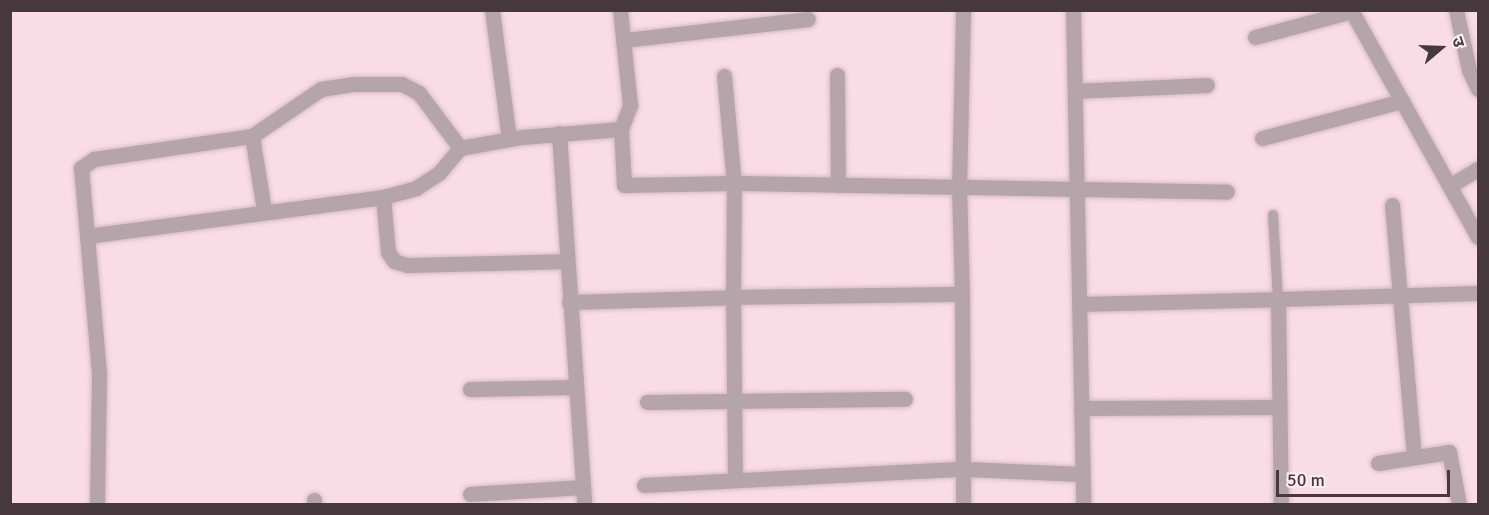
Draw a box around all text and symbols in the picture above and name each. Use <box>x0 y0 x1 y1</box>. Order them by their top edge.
north arrow <box>1411 18 1471 78</box>
text: उ <box>1447 34 1469 50</box>
scale bar <box>1279 458 1453 496</box>
text: 50 m <box>1287 469 1325 491</box>

